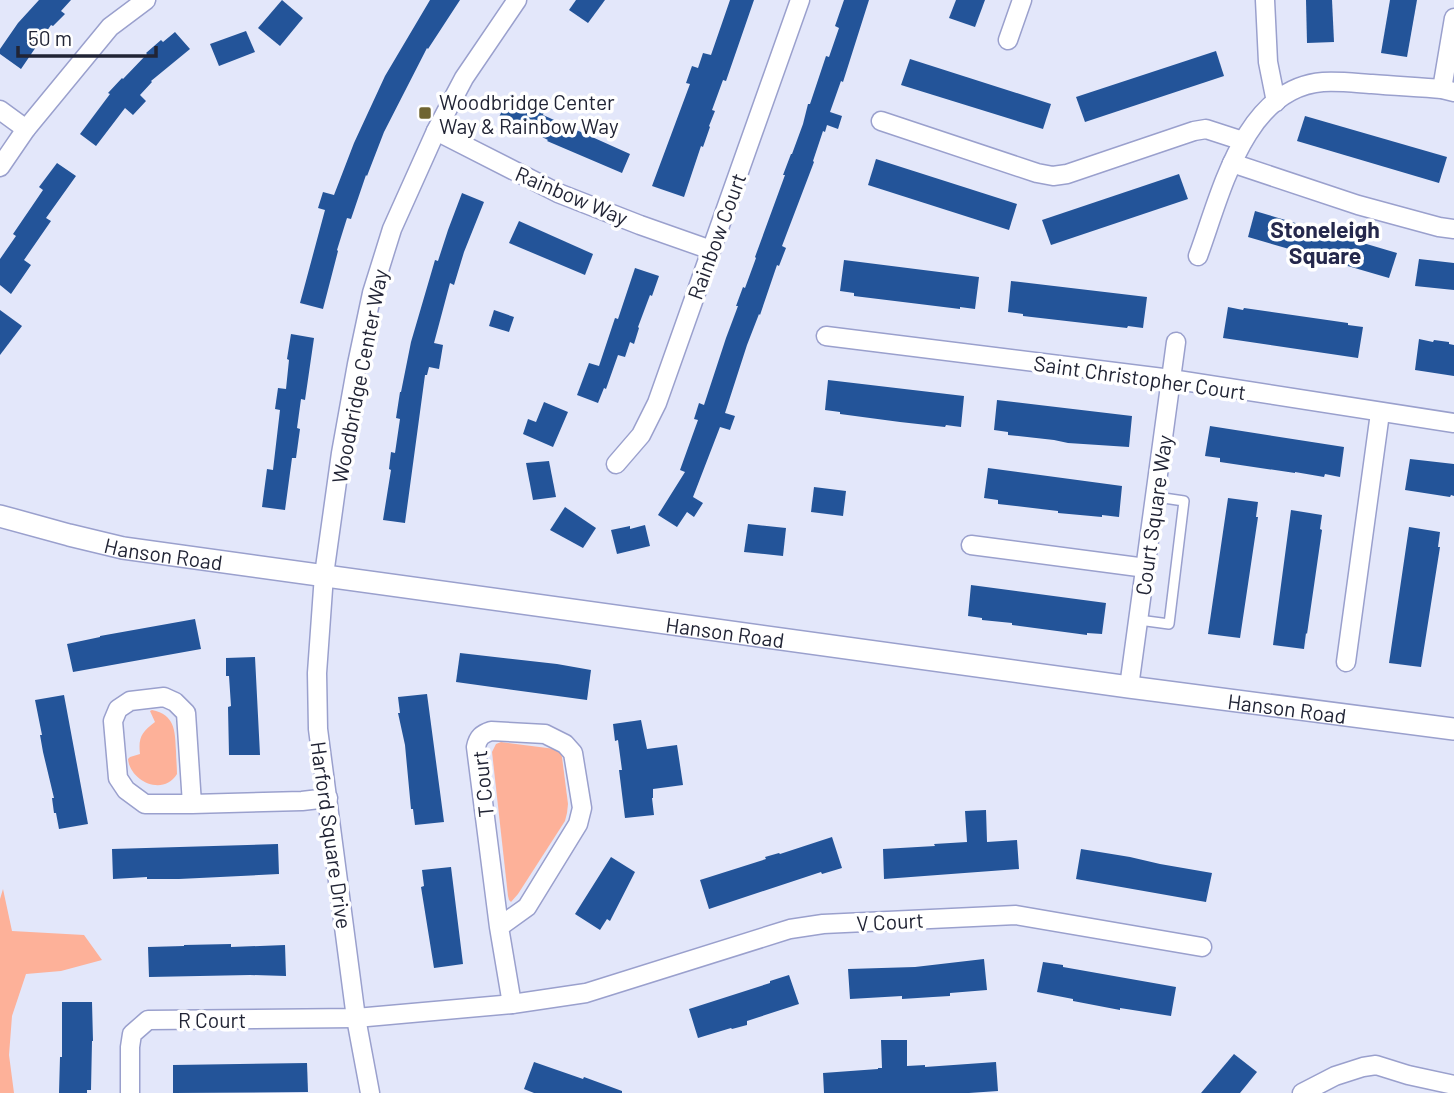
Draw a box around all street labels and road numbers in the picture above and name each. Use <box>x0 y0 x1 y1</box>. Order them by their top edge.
street label: Rainbow Way <box>512 160 632 230</box>
street label: Rainbow Court <box>682 169 750 303</box>
street label: Woodbridge Center Way <box>326 266 392 485</box>
street label: Saint Christopher Court <box>1032 350 1248 404</box>
street label: Court Square Way <box>1129 433 1177 597</box>
street label: Hanson Road <box>102 531 224 574</box>
street label: Hanson Road <box>664 611 786 652</box>
street label: Hanson Road <box>1226 687 1348 727</box>
street label: Harford Square Drive <box>306 740 358 930</box>
street label: T Court <box>466 749 498 819</box>
street label: V Court <box>856 907 924 935</box>
street label: R Court <box>178 1007 246 1032</box>

